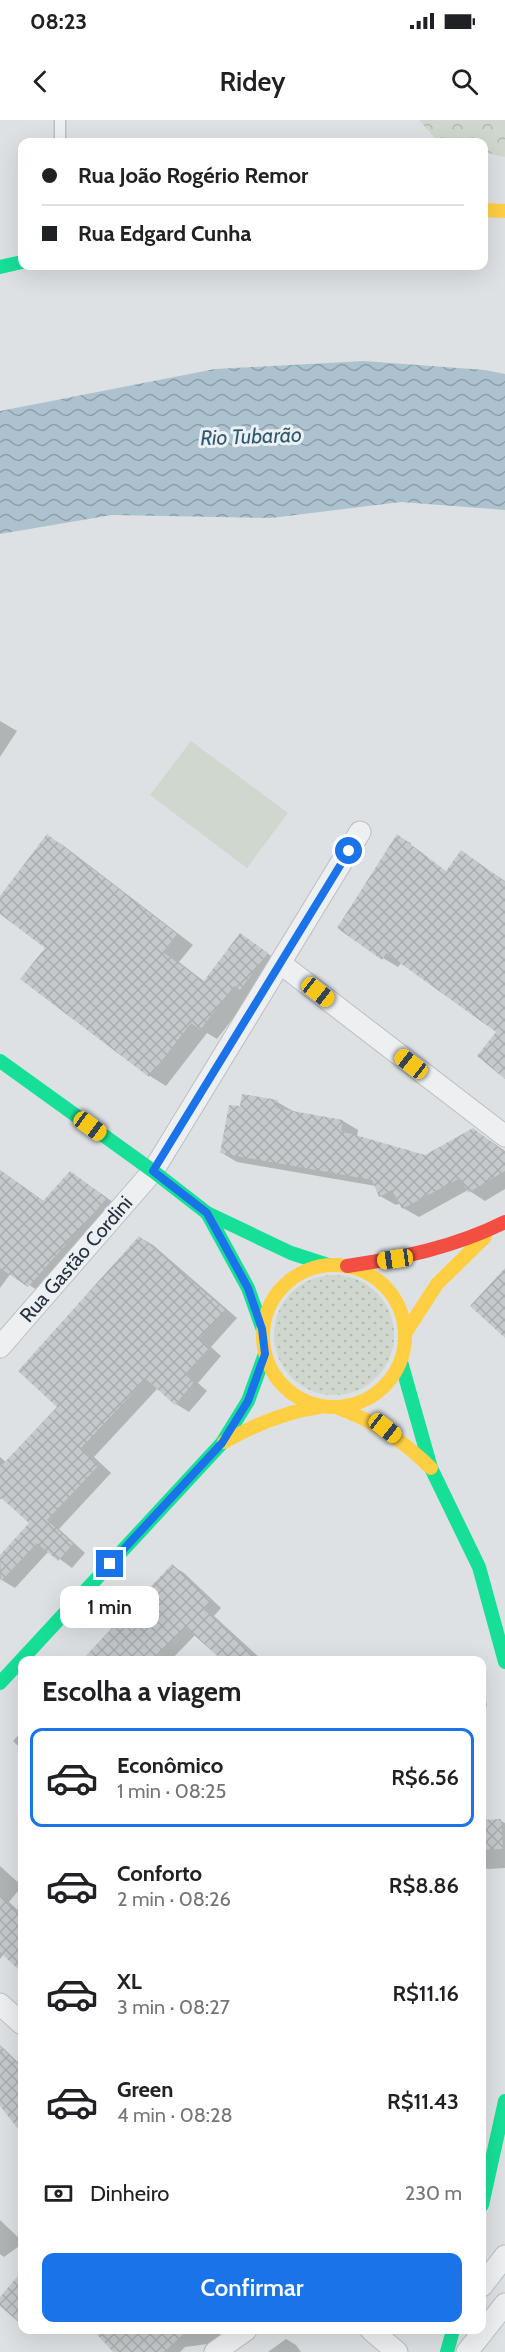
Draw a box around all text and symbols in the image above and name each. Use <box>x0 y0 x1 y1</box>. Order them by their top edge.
text: 08:23 <box>30 8 87 35</box>
icon: back <box>24 65 57 98</box>
text: Ridey <box>220 65 285 98</box>
icon: search <box>448 65 481 98</box>
text: Rua João Rogério Remor <box>78 162 308 189</box>
text: Rua Edgard Cunha <box>78 220 251 247</box>
water label: Rio Tubarão <box>200 422 302 450</box>
route start <box>335 837 362 864</box>
car <box>298 974 338 1010</box>
car <box>391 1046 431 1082</box>
car <box>70 1108 110 1144</box>
street label: Rua Gastão Cordini <box>15 1191 137 1327</box>
car <box>376 1248 414 1270</box>
car <box>365 1410 405 1446</box>
route end <box>96 1550 123 1577</box>
callout: 1 min <box>60 1585 160 1627</box>
text: 1 min <box>87 1595 132 1619</box>
text: Escolha a viagem <box>42 1675 241 1708</box>
icon: car <box>45 1751 99 1805</box>
text: Econômico <box>117 1752 223 1779</box>
text: R$6.56 <box>391 1764 459 1791</box>
text: 1 min · 08:25 <box>117 1779 226 1803</box>
icon: car <box>45 1859 99 1913</box>
text: Conforto <box>117 1860 202 1887</box>
text: R$8.86 <box>389 1872 459 1899</box>
text: 2 min · 08:26 <box>117 1887 231 1911</box>
icon: car <box>45 1967 99 2021</box>
text: XL <box>117 1968 142 1995</box>
text: R$11.16 <box>392 1980 459 2007</box>
text: 3 min · 08:27 <box>117 1995 230 2019</box>
icon: car <box>45 2075 99 2129</box>
text: Green <box>117 2076 173 2103</box>
text: R$11.43 <box>387 2088 459 2115</box>
text: 4 min · 08:28 <box>117 2103 233 2127</box>
icon: cash <box>42 2177 75 2210</box>
text: Dinheiro <box>90 2180 169 2207</box>
text: 230 m <box>405 2181 462 2205</box>
button: Confirmar <box>42 2253 462 2322</box>

